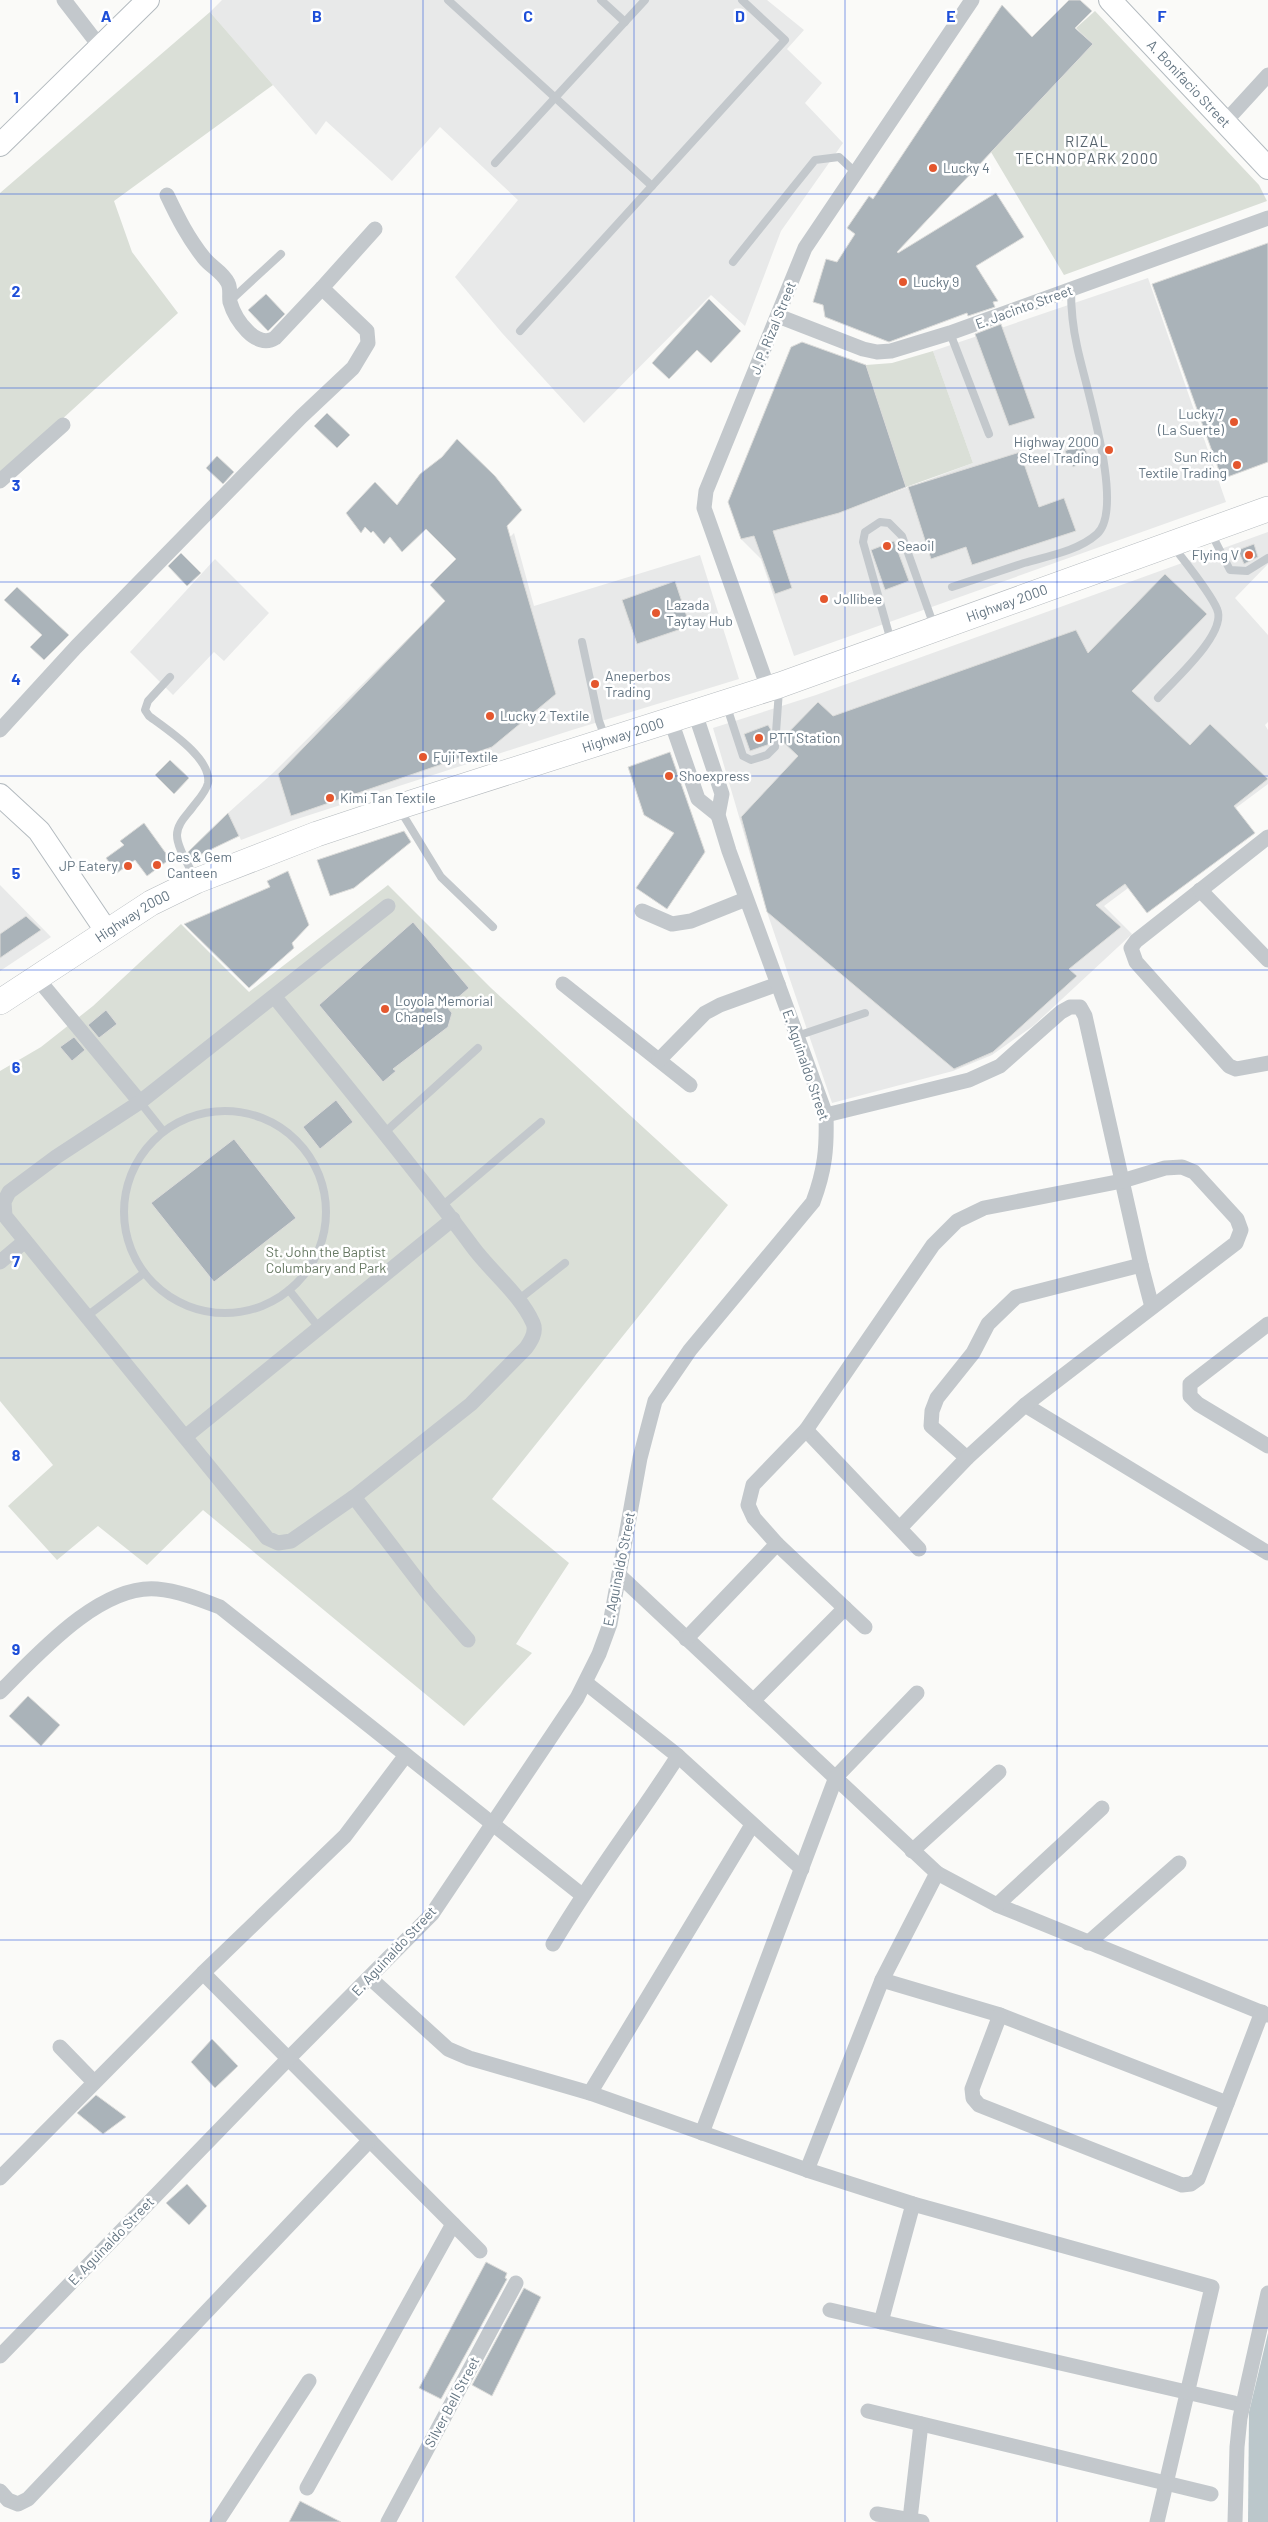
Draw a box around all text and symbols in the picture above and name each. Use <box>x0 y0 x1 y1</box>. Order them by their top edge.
text: A <box>101 6 112 25</box>
text: B <box>312 6 322 25</box>
text: C <box>523 6 533 25</box>
text: D <box>735 6 745 25</box>
text: E <box>946 6 956 25</box>
text: F <box>1158 6 1167 25</box>
street label: A. Bonifacio Street <box>1144 36 1234 131</box>
text: 1 <box>13 87 19 106</box>
district label: RIZAL TECHNOPARK 2000 <box>1015 132 1159 167</box>
place label: Lucky 4 <box>943 159 990 176</box>
marker: Lucky 4 <box>927 162 939 174</box>
place label: Lucky 9 <box>913 273 959 290</box>
marker: Lucky 9 <box>897 276 909 288</box>
street label: J. P. Rizal Street <box>746 279 799 377</box>
text: 2 <box>12 281 21 300</box>
street label: E. Jacinto Street <box>973 281 1075 332</box>
place label: Lucky 7 (La Suerte) <box>1157 405 1224 438</box>
marker: Lucky 7 (La Suerte) <box>1228 416 1240 428</box>
place label: Highway 2000 Steel Trading <box>1014 433 1099 466</box>
marker: Highway 2000 Steel Trading <box>1103 444 1115 456</box>
place label: Sun Rich Textile Trading <box>1138 448 1227 481</box>
marker: Sun Rich Textile Trading <box>1231 459 1243 471</box>
text: 3 <box>12 475 20 494</box>
place label: Seaoil <box>897 537 934 554</box>
marker: Seaoil <box>881 540 893 552</box>
place label: Flying V <box>1192 546 1239 563</box>
marker: Flying V <box>1243 549 1255 561</box>
street label: Highway 2000 <box>964 580 1050 625</box>
place label: Jollibee <box>834 590 882 607</box>
marker: Jollibee <box>818 593 830 605</box>
place label: Lazada Taytay Hub <box>666 596 733 629</box>
marker: Lazada Taytay Hub <box>650 607 662 619</box>
place label: Aneperbos Trading <box>605 667 671 700</box>
text: 4 <box>11 669 21 688</box>
marker: Aneperbos Trading <box>589 678 601 690</box>
place label: Lucky 2 Textile <box>500 707 590 724</box>
marker: Lucky 2 Textile <box>484 710 496 722</box>
street label: Highway 2000 <box>580 714 666 756</box>
place label: PTT Station <box>769 729 840 746</box>
marker: PTT Station <box>753 732 765 744</box>
place label: Fuji Textile <box>433 748 498 765</box>
marker: Fuji Textile <box>417 751 429 763</box>
place label: Shoexpress <box>679 767 750 784</box>
marker: Shoexpress <box>663 770 675 782</box>
place label: Kimi Tan Textile <box>340 789 436 806</box>
marker: Kimi Tan Textile <box>324 792 336 804</box>
place label: Ces & Gem Canteen <box>167 848 232 881</box>
place label: JP Eatery <box>59 857 119 874</box>
marker: Ces & Gem Canteen <box>151 859 163 871</box>
marker: JP Eatery <box>122 860 134 872</box>
text: 5 <box>12 863 21 882</box>
street label: Highway 2000 <box>92 886 173 945</box>
place label: Loyola Memorial Chapels <box>395 992 493 1025</box>
marker: Loyola Memorial Chapels <box>379 1003 391 1015</box>
street label: E. Aguinaldo Street <box>780 1007 833 1123</box>
text: 6 <box>12 1057 21 1076</box>
park label: St. John the Baptist Columbary and Park <box>266 1243 386 1276</box>
text: 7 <box>12 1251 20 1270</box>
text: 8 <box>12 1445 21 1464</box>
street label: E. Aguinaldo Street <box>599 1510 638 1628</box>
text: 9 <box>12 1639 20 1658</box>
street label: E. Aguinaldo Street <box>348 1902 439 1999</box>
street label: E. Aguinaldo Street <box>64 2193 157 2288</box>
street label: Silver Bell Street <box>420 2353 483 2450</box>

